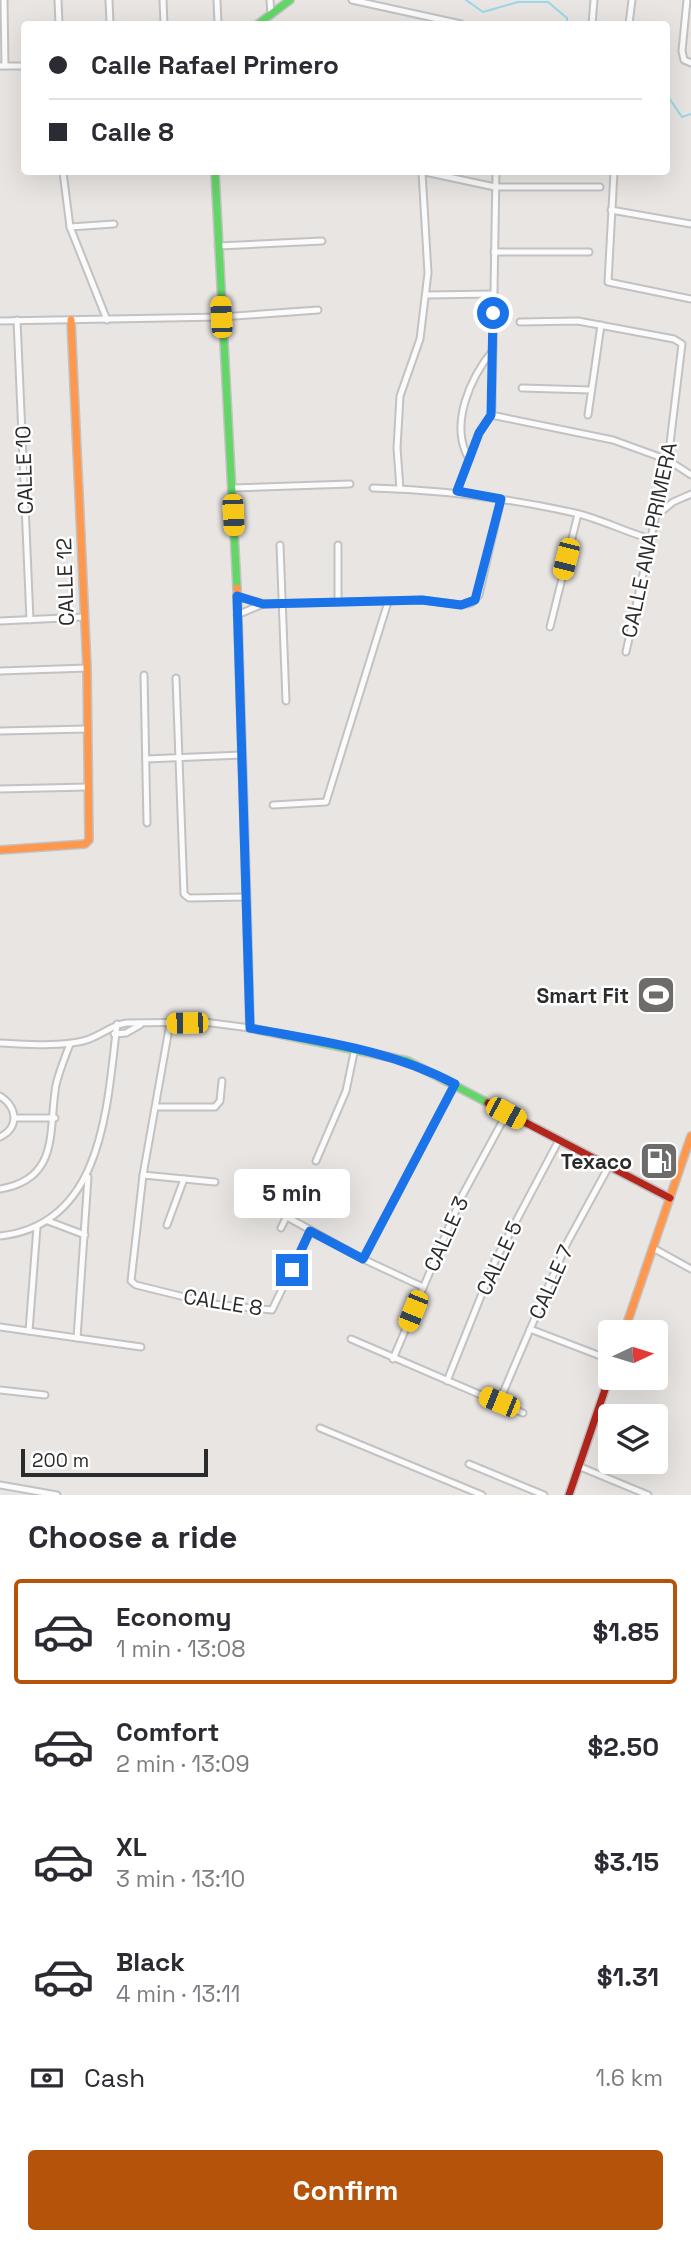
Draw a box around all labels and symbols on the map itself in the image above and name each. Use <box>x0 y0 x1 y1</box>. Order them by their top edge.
car <box>210 295 233 339</box>
route start <box>477 297 509 329</box>
street label: CALLE 10 <box>9 425 39 515</box>
street label: CALLE ANA PRIMERA <box>615 440 683 640</box>
car <box>222 493 245 537</box>
car <box>551 536 582 582</box>
street label: CALLE 12 <box>50 537 80 627</box>
sports icon: Smart Fit <box>635 974 677 1016</box>
place label: Smart Fit <box>537 982 629 1009</box>
car <box>166 1012 209 1034</box>
car <box>483 1094 530 1132</box>
fuel station icon: Texaco <box>638 1140 680 1182</box>
place label: Texaco <box>561 1148 632 1175</box>
callout: 5 min <box>234 1168 350 1218</box>
street label: CALLE 3 <box>418 1192 474 1276</box>
street label: CALLE 5 <box>470 1216 528 1300</box>
street label: CALLE 7 <box>523 1240 579 1323</box>
route end <box>276 1254 308 1286</box>
street label: CALLE 8 <box>181 1282 265 1322</box>
car <box>396 1288 431 1334</box>
north arrow <box>598 1320 668 1390</box>
car <box>476 1384 523 1420</box>
scale bar <box>21 1446 208 1478</box>

